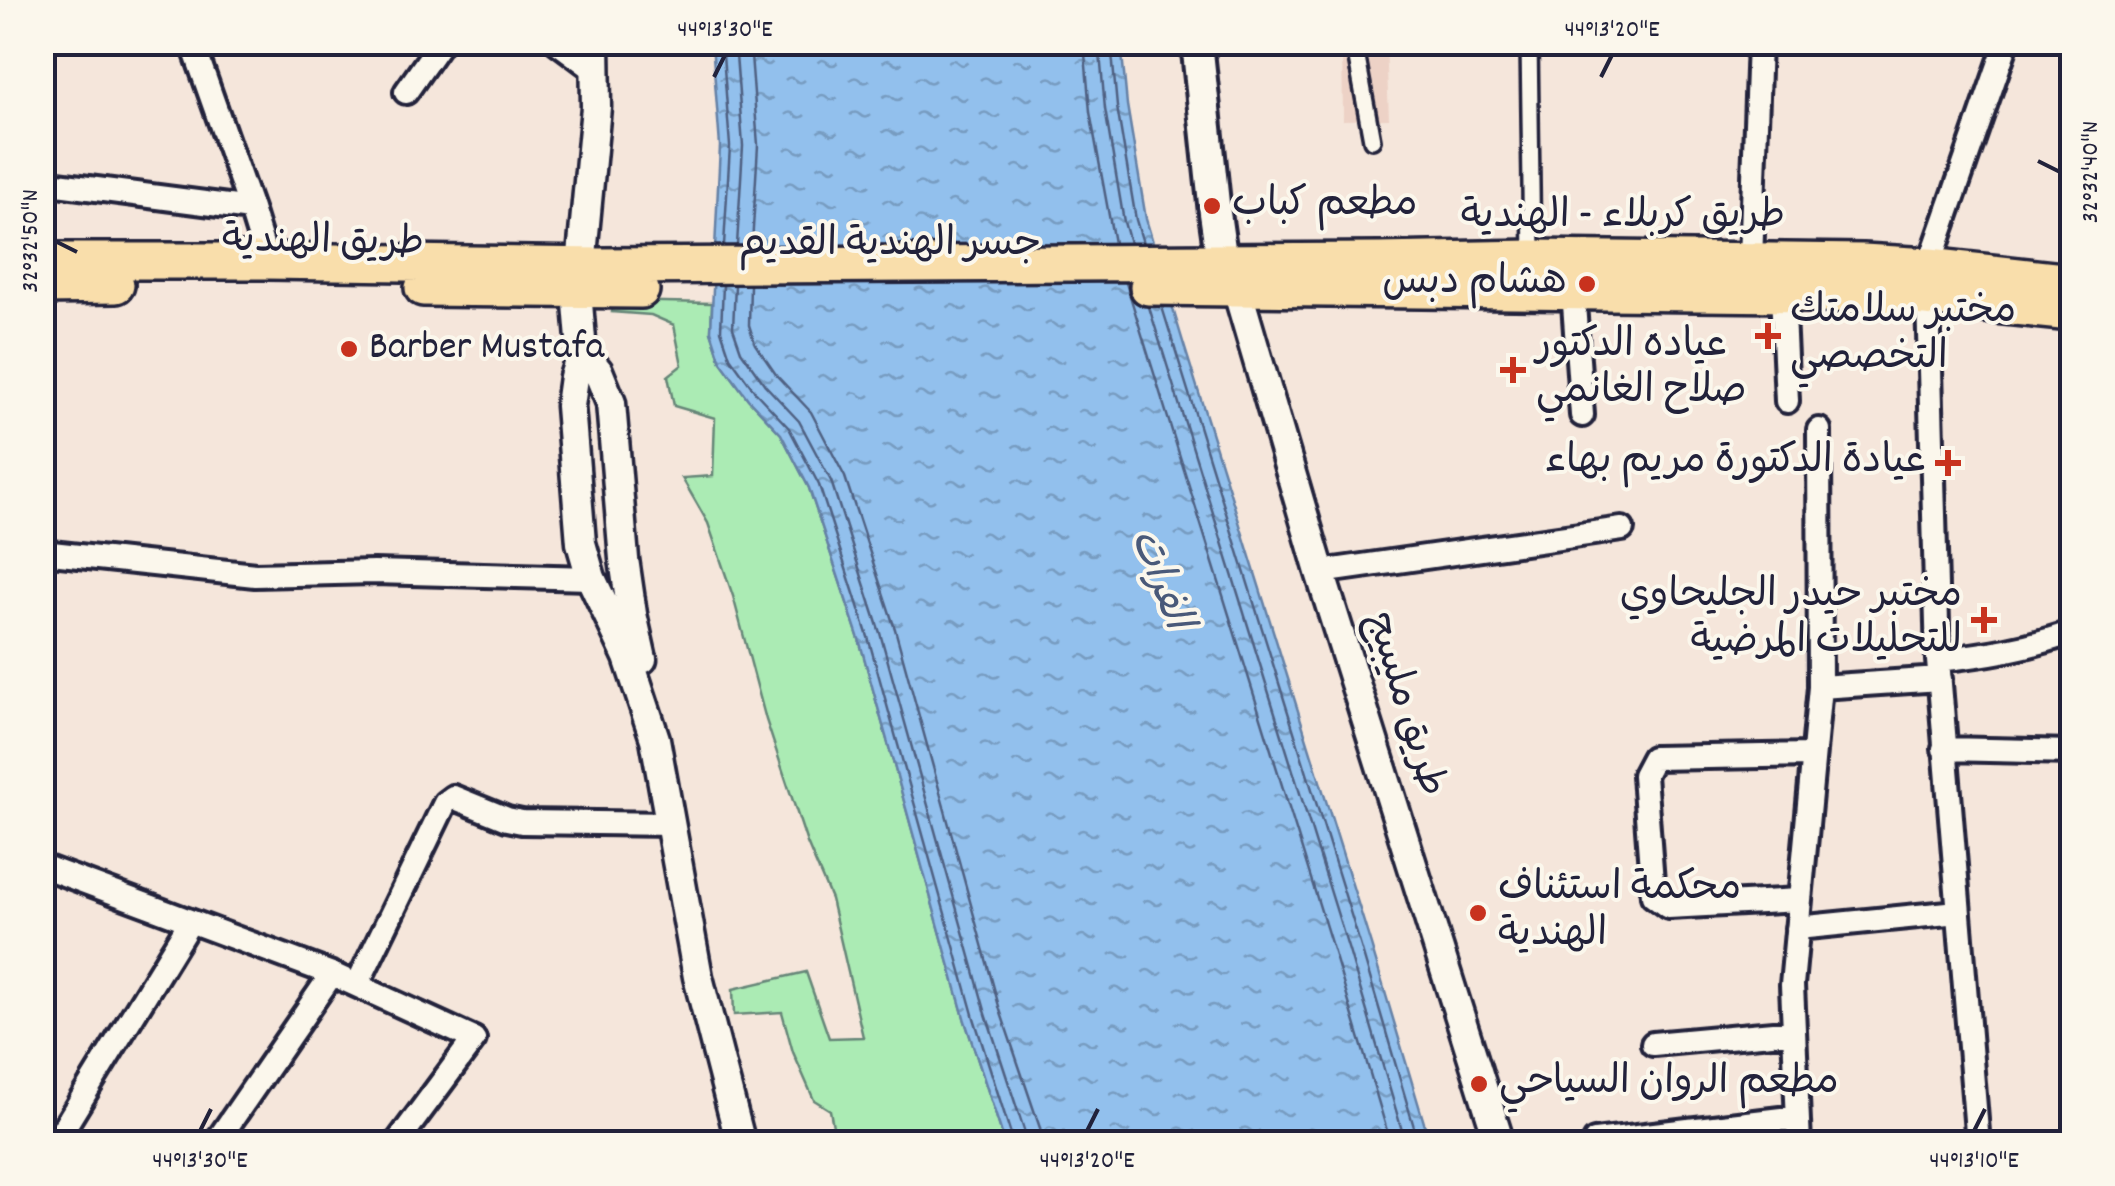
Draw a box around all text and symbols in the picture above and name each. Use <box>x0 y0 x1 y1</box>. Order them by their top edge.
text: 44°13'30"E <box>677 13 773 49</box>
text: 44°13'20"E <box>1564 13 1660 49</box>
text: 32°32'40"N <box>2074 121 2110 223</box>
place label: مطعم كباب <box>1232 178 1418 235</box>
text: 32°32'50"N <box>14 189 50 293</box>
street label: طريق كربلاء - الهندية <box>1461 190 1785 247</box>
marker: مطعم كباب <box>1201 195 1223 217</box>
street label: طريق الهندية <box>221 214 425 274</box>
street label: جسر الهندية القديم <box>739 218 1041 275</box>
place label: هشام دبس <box>1382 256 1567 313</box>
marker: هشام دبس <box>1576 273 1598 295</box>
place label: مختبر سلامتك التخصصي <box>1790 285 2016 388</box>
place label: عياده الدكتور صلاح الغانمي <box>1533 319 1747 422</box>
place label: Barber Mustafa <box>369 321 606 378</box>
marker: مختبر سلامتك التخصصي <box>1755 323 1781 349</box>
marker: Barber Mustafa <box>338 338 360 360</box>
marker: عياده الدكتور صلاح الغانمي <box>1500 357 1526 383</box>
place label: عيادة الدكتورة مريم بهاء <box>1545 435 1926 492</box>
marker: عيادة الدكتورة مريم بهاء <box>1935 450 1961 476</box>
water label: الفرات <box>1112 521 1207 644</box>
place label: مختبر حيدر الجليحاوي للتحليلات المرضية <box>1620 569 1962 672</box>
street label: طريق مليبيج <box>1348 606 1458 804</box>
marker: مختبر حيدر الجليحاوي للتحليلات المرضية <box>1971 607 1997 633</box>
place label: محكمة استئناف الهندية <box>1498 862 1741 965</box>
marker: محكمة استئناف الهندية <box>1467 902 1489 924</box>
place label: مطعم الروان السياحي <box>1499 1056 1839 1113</box>
marker: مطعم الروان السياحي <box>1468 1073 1490 1095</box>
text: 44°13'30"E <box>152 1144 248 1180</box>
text: 44°13'20"E <box>1039 1144 1135 1180</box>
text: 44°13'10"E <box>1929 1144 2019 1180</box>

